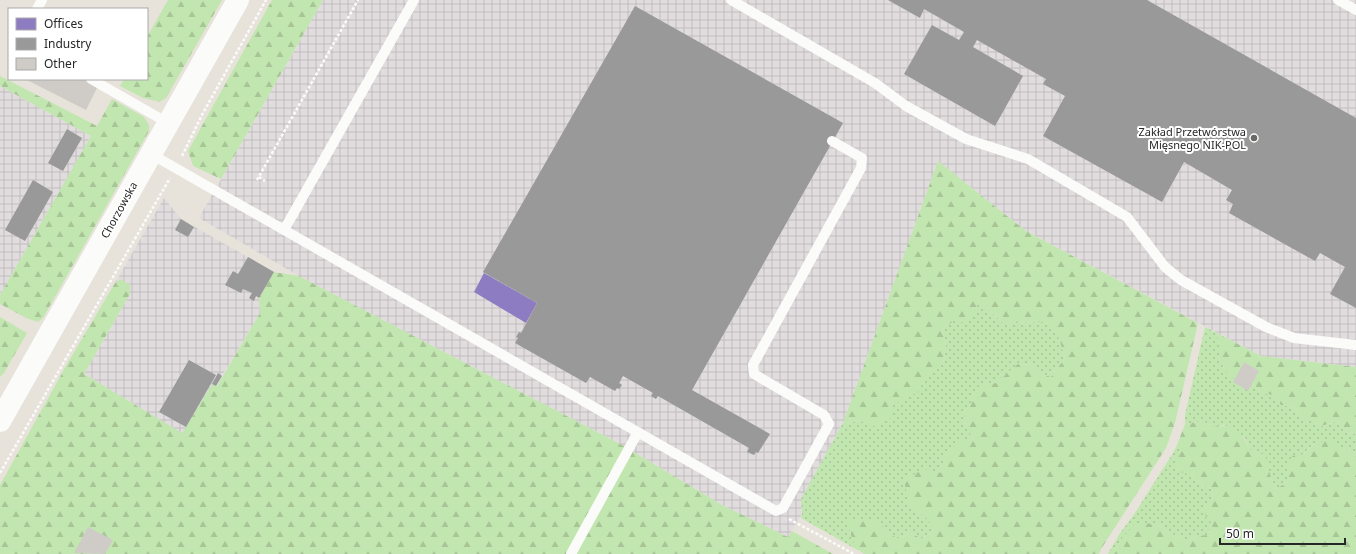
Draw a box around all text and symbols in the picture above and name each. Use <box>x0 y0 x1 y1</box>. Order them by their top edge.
legend <box>8 8 148 80</box>
text: Offices <box>44 15 83 32</box>
text: Industry <box>44 35 92 52</box>
text: Other <box>44 55 77 72</box>
place label: Zakład Przetwórstwa Mięsnego NIK-POL <box>1139 124 1246 152</box>
marker: Zakład Przetwórstwa Mięsnego NIK-POL <box>1249 133 1259 143</box>
street label: Chorzowska <box>97 179 140 241</box>
scale bar <box>1220 520 1345 546</box>
text: 50 m <box>1226 525 1254 542</box>

